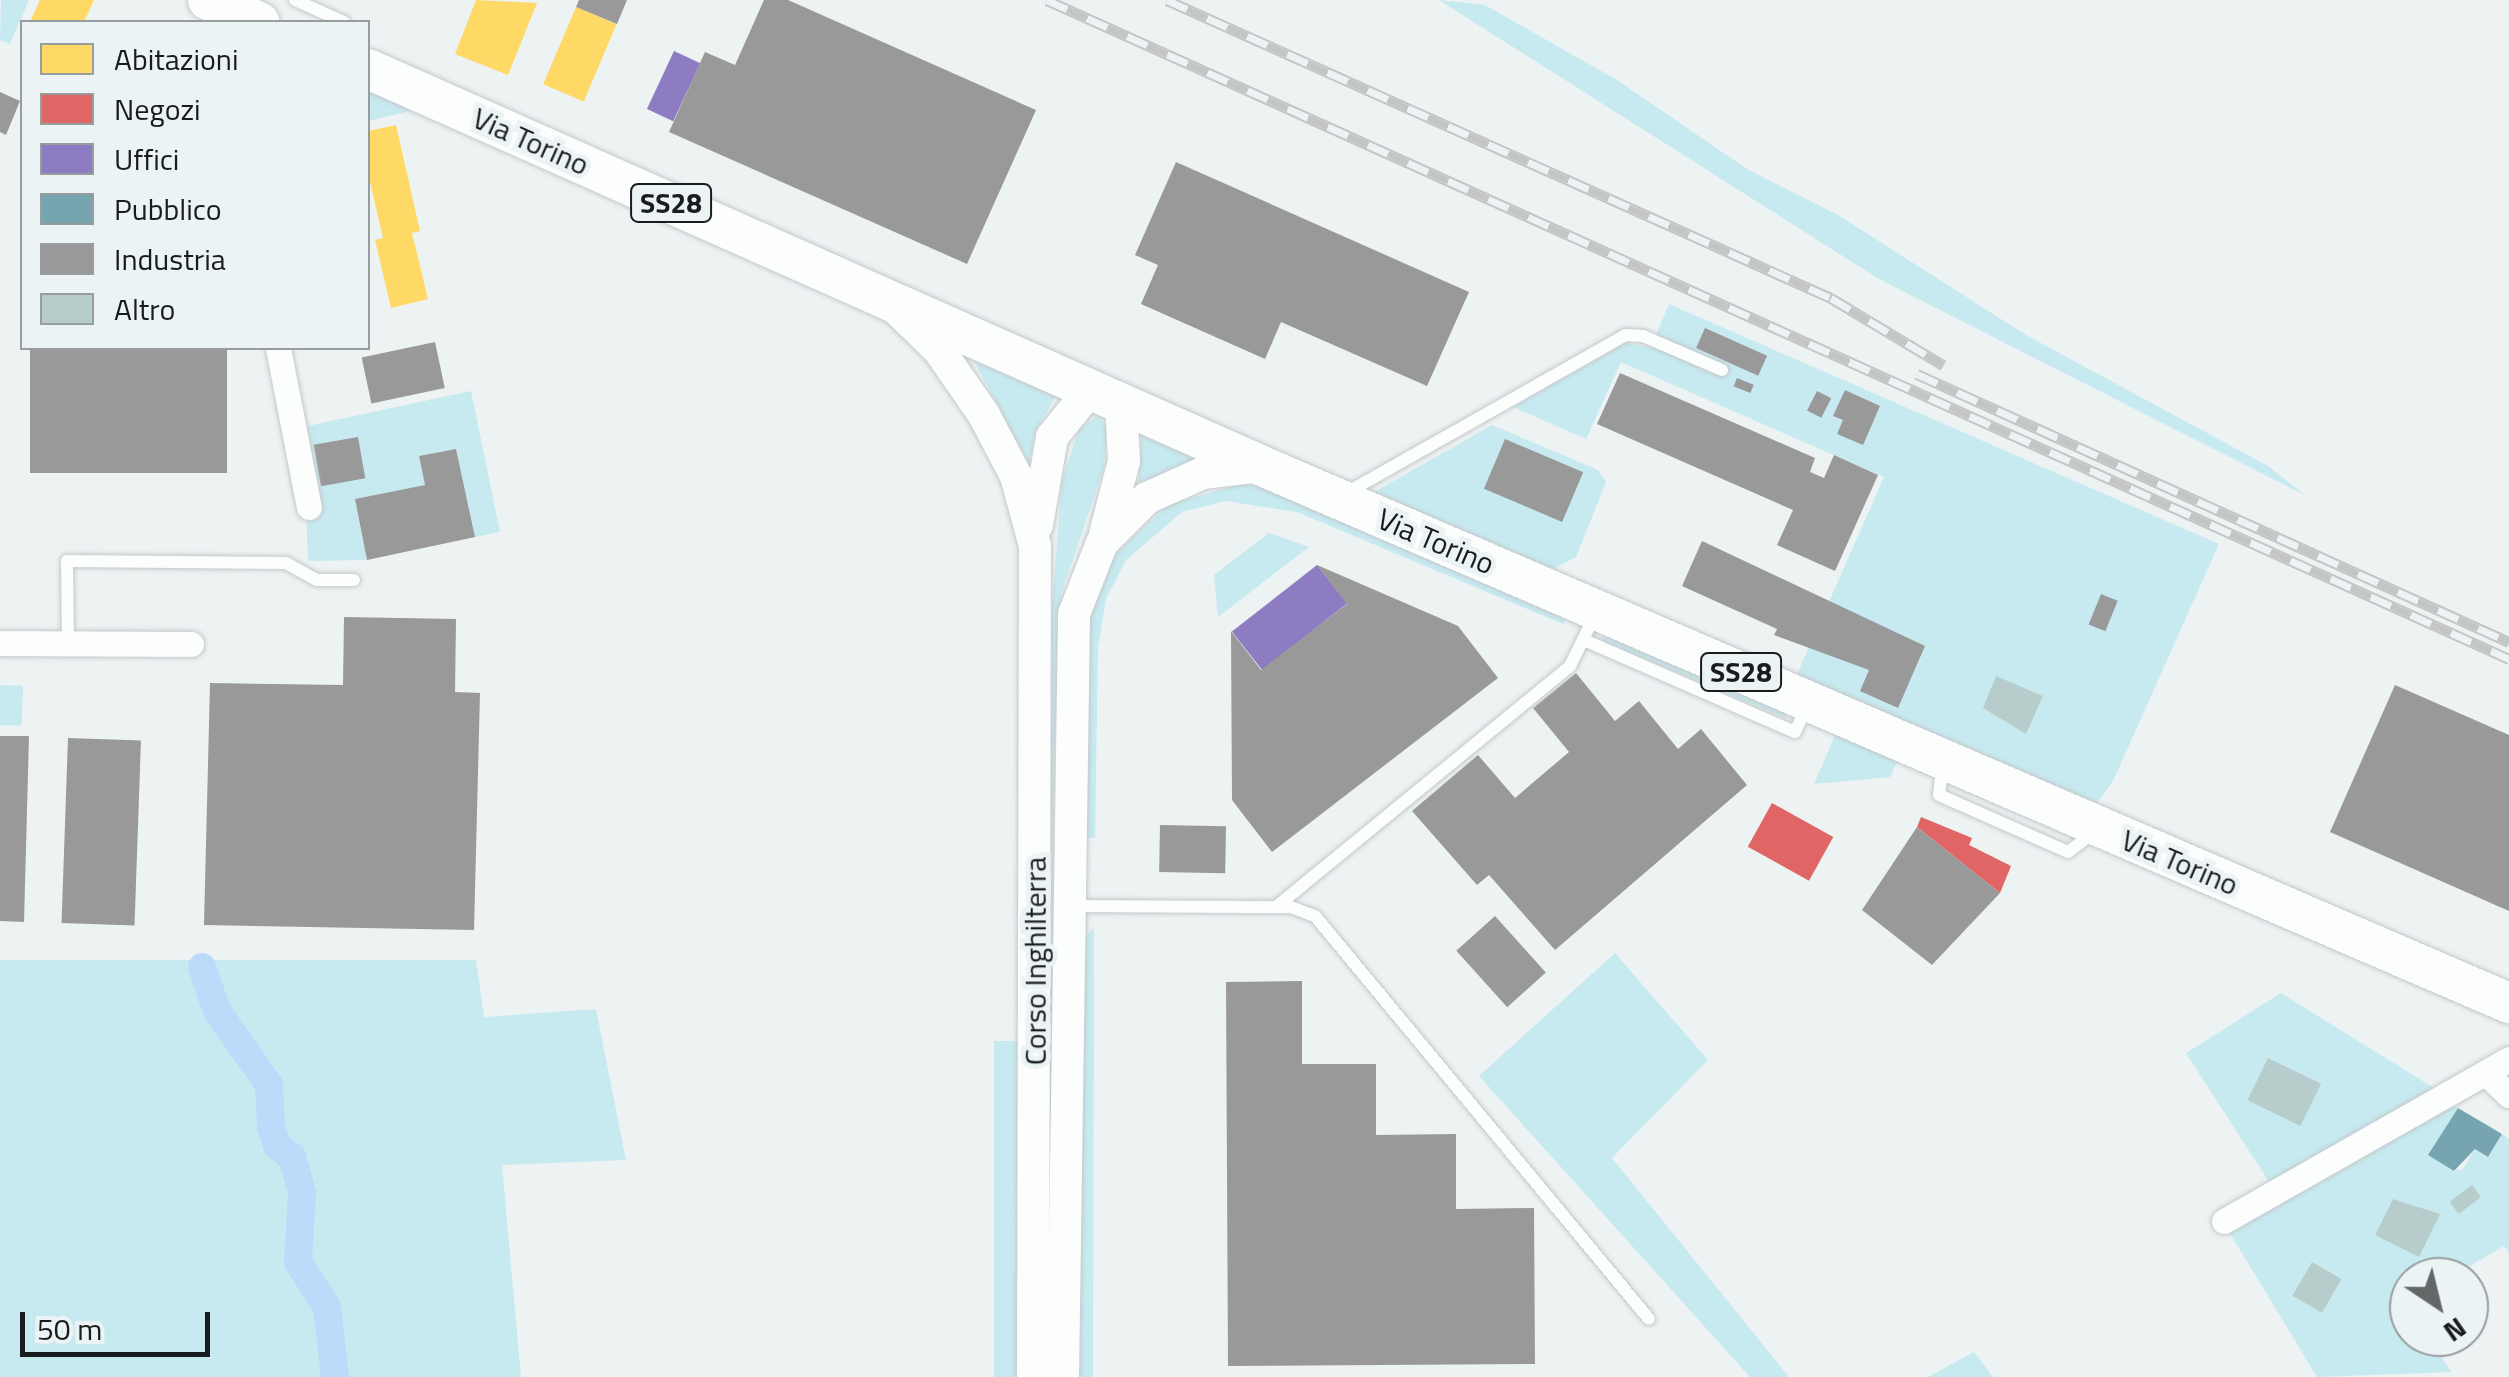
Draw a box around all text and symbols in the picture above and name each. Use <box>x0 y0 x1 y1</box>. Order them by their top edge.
legend <box>20 20 370 350</box>
text: Abitazioni <box>114 36 239 82</box>
text: Negozi <box>114 86 201 132</box>
street label: Via Torino <box>467 99 595 183</box>
text: Uffici <box>114 136 179 182</box>
road number: SS28 <box>628 180 714 226</box>
text: Pubblico <box>114 186 222 232</box>
text: Industria <box>114 236 226 282</box>
text: Altro <box>114 286 175 332</box>
street label: Via Torino <box>1372 500 1500 582</box>
road number: SS28 <box>1698 649 1784 695</box>
street label: Via Torino <box>2116 821 2244 903</box>
street label: Corso Inghilterra <box>1017 857 1053 1065</box>
north arrow <box>2389 1257 2489 1357</box>
scale bar <box>25 1292 215 1354</box>
text: 50 m <box>37 1306 102 1352</box>
text: N <box>2435 1307 2476 1354</box>

